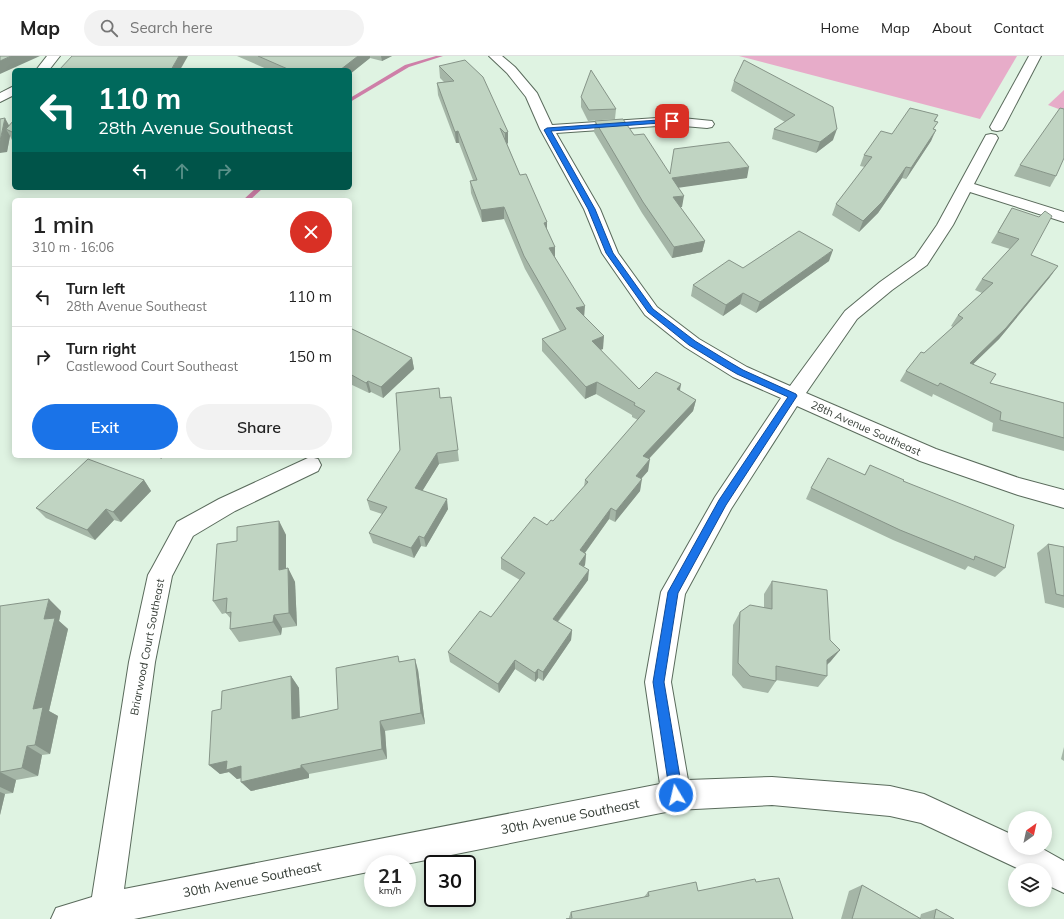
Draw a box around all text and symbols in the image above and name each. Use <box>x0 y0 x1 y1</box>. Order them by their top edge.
search box <box>84 10 364 46</box>
text: Map <box>20 16 60 40</box>
icon: search <box>98 17 120 39</box>
text: Search here <box>130 18 213 37</box>
text: Home <box>820 19 859 37</box>
text: Map <box>881 19 910 37</box>
text: About <box>932 19 972 37</box>
text: Contact <box>994 19 1044 37</box>
text: 110 m <box>98 81 181 116</box>
icon: left <box>32 84 84 136</box>
pin <box>655 104 689 138</box>
icon: arrive <box>661 110 683 132</box>
text: 28th Avenue Southeast <box>98 116 293 139</box>
icon: left <box>129 160 151 182</box>
icon: ahead <box>171 160 193 182</box>
icon: right <box>213 160 235 182</box>
text: 1 min <box>32 209 94 239</box>
button: close <box>290 211 332 253</box>
text: 310 m · 16:06 <box>32 239 114 255</box>
text: Turn left <box>66 279 125 298</box>
icon: left <box>32 286 54 308</box>
text: 110 m <box>288 287 332 306</box>
text: 28th Avenue Southeast <box>66 298 207 314</box>
text: Turn right <box>66 339 136 358</box>
icon: right <box>32 346 54 368</box>
text: 150 m <box>288 347 332 366</box>
text: Castlewood Court Southeast <box>66 358 238 374</box>
street label: 28th Avenue Southeast <box>809 397 923 459</box>
button: Exit <box>32 404 178 450</box>
button: Share <box>186 404 332 450</box>
street label: Briarwood Court Southeast <box>127 577 167 717</box>
position arrow <box>655 774 697 816</box>
street label: 30th Avenue Southeast <box>499 795 641 837</box>
north arrow <box>1008 811 1052 855</box>
map controls <box>1008 811 1052 907</box>
speed limit sign: 30 <box>424 855 476 907</box>
street label: 30th Avenue Southeast <box>181 858 323 900</box>
text: 21 <box>378 863 402 888</box>
button: layers <box>1008 863 1052 907</box>
text: km/h <box>379 884 401 897</box>

